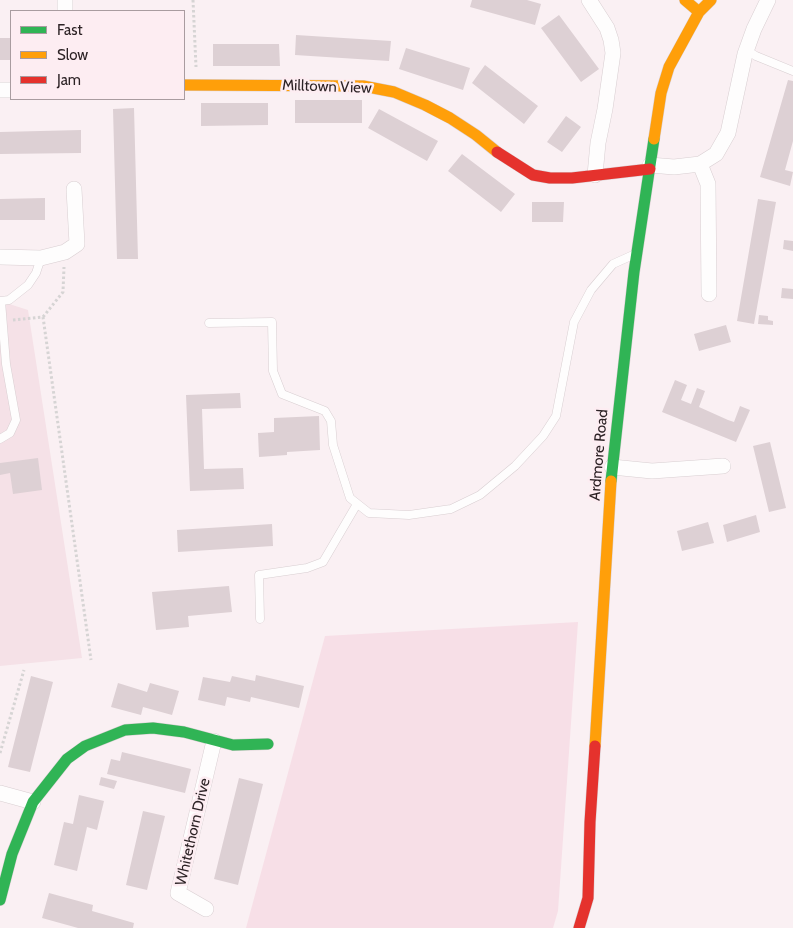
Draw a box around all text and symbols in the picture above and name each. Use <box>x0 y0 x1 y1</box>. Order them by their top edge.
legend <box>10 10 185 100</box>
text: Fast <box>57 21 82 39</box>
text: Slow <box>57 46 88 64</box>
text: Jam <box>57 71 81 89</box>
street label: Milltown View <box>282 76 372 98</box>
street label: Ardmore Road <box>586 409 612 501</box>
street label: Whitethorn Drive <box>172 777 214 887</box>

